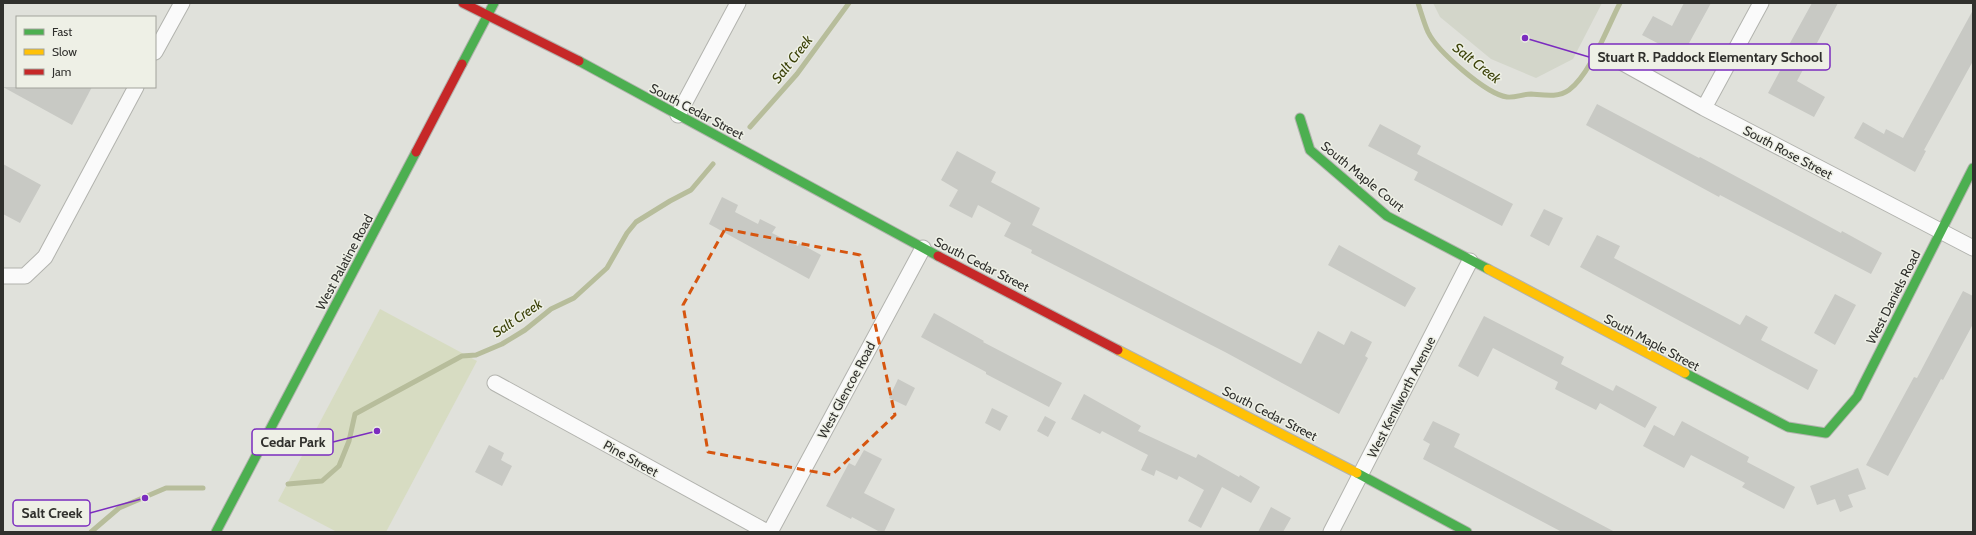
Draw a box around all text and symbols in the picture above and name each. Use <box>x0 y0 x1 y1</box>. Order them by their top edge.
legend <box>16 16 156 88</box>
text: Fast <box>52 24 72 39</box>
water label: Salt Creek <box>768 31 817 87</box>
water label: Salt Creek <box>1449 39 1505 88</box>
text: Slow <box>52 44 77 59</box>
callout: Stuart R. Paddock Elementary School <box>1589 44 1830 70</box>
text: Stuart R. Paddock Elementary School <box>1597 48 1823 66</box>
text: Jam <box>51 64 71 79</box>
street label: South Cedar Street <box>647 79 747 143</box>
street label: South Rose Street <box>1741 122 1836 183</box>
street label: South Maple Court <box>1318 137 1408 215</box>
street label: West Palatine Road <box>312 211 376 313</box>
street label: South Cedar Street <box>932 233 1033 295</box>
street label: West Daniels Road <box>1862 247 1924 347</box>
water label: Salt Creek <box>489 294 546 341</box>
street label: South Maple Street <box>1602 310 1703 374</box>
street label: West Kenilworth Avenue <box>1363 333 1439 460</box>
street label: West Glencoe Road <box>814 339 878 441</box>
street label: South Cedar Street <box>1220 382 1321 444</box>
callout: Cedar Park <box>252 429 333 455</box>
text: Cedar Park <box>261 433 326 451</box>
street label: Pine Street <box>601 436 662 480</box>
callout: Salt Creek <box>13 500 90 526</box>
text: Salt Creek <box>22 504 83 522</box>

